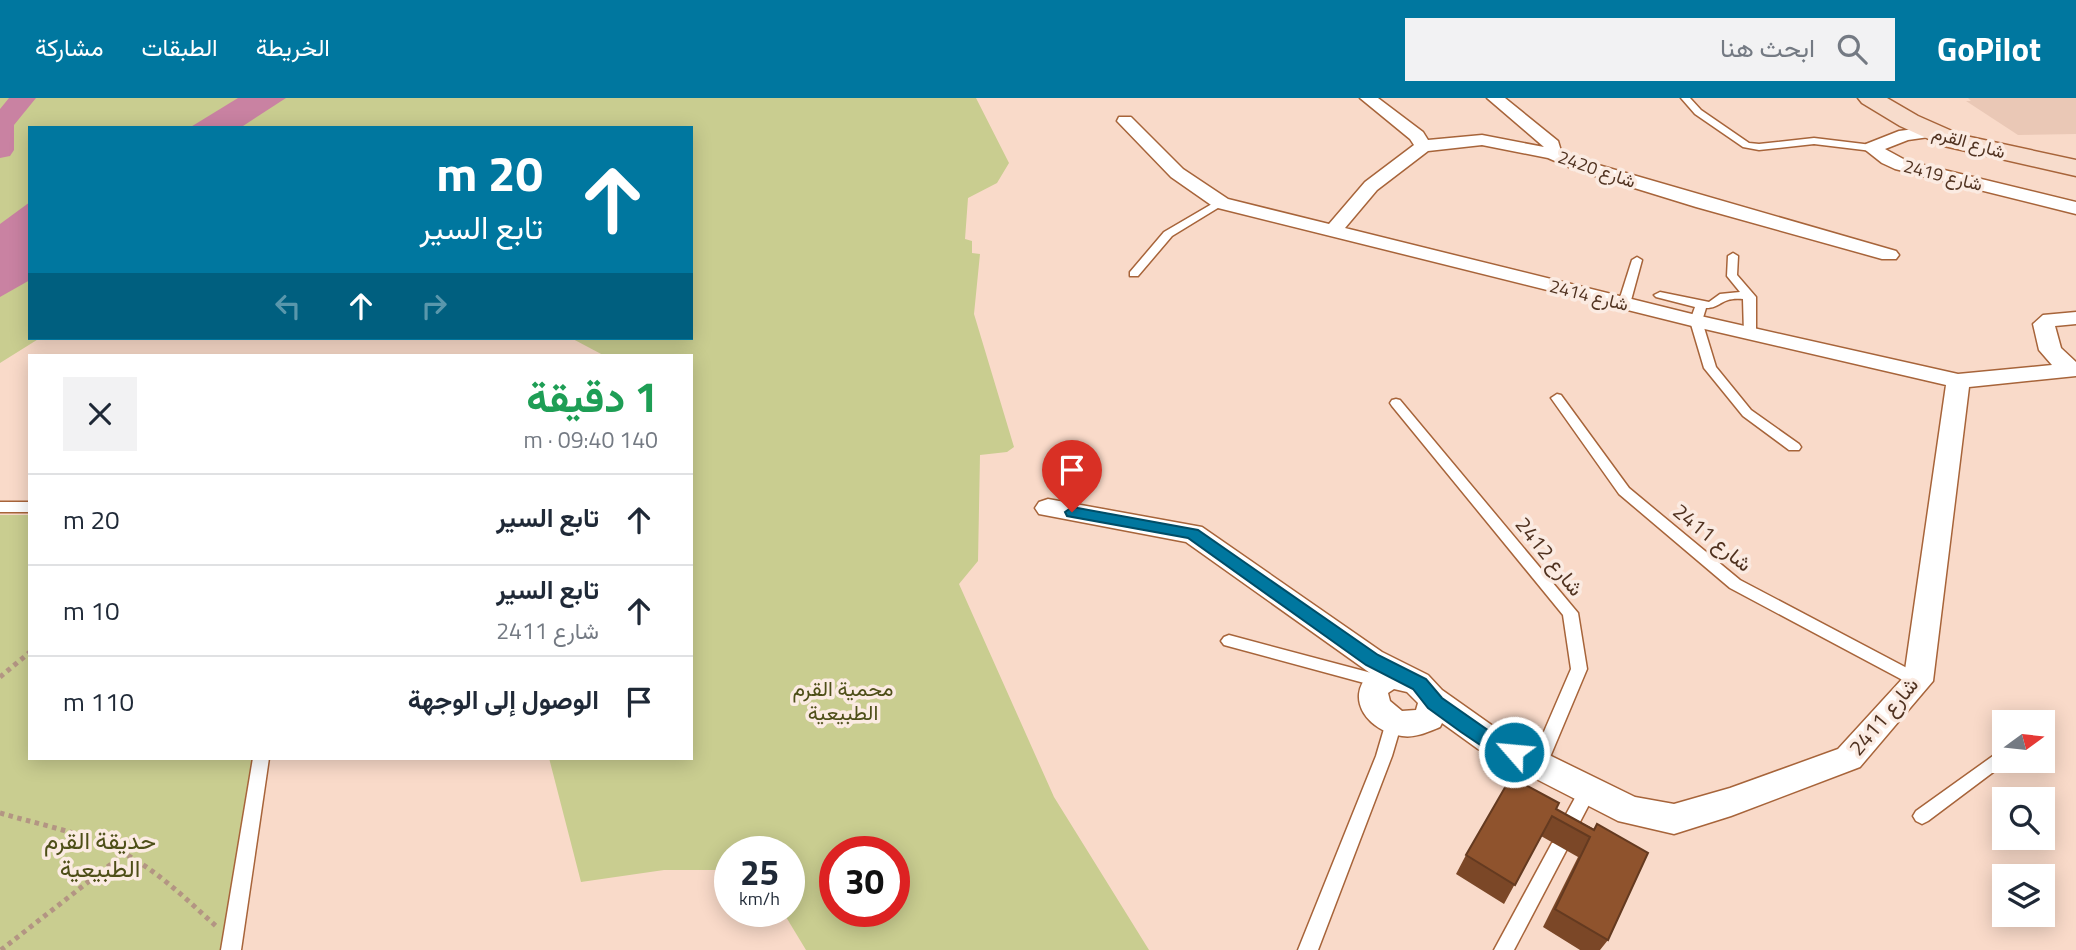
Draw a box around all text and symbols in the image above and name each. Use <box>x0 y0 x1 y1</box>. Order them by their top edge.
search box <box>1405 18 1895 81</box>
text: GoPilot <box>1937 24 2041 74</box>
text: ابحث هنا <box>1720 28 1815 67</box>
text: مشاركة <box>35 29 103 65</box>
text: الطبقات <box>141 29 218 65</box>
text: الخريطة <box>256 29 330 65</box>
icon: search <box>1833 30 1871 68</box>
street label: شارع القرم <box>1929 119 2009 165</box>
text: 20 m <box>436 135 543 210</box>
street label: 2420 شارع <box>1555 143 1639 195</box>
street label: 2419 شارع <box>1901 152 1985 198</box>
icon: ahead <box>567 154 658 245</box>
text: تابع السير <box>420 203 543 251</box>
street label: 2414 شارع <box>1547 272 1631 318</box>
icon: left <box>269 287 307 325</box>
icon: ahead <box>342 287 380 325</box>
icon: right <box>415 287 453 325</box>
text: 1 دقيقة <box>526 364 658 428</box>
button: close <box>63 377 137 451</box>
text: 140 m · 09:40 <box>523 422 658 457</box>
pin <box>1042 440 1102 512</box>
icon: arrive <box>1053 451 1091 489</box>
street label: 2411 شارع <box>1666 495 1760 579</box>
text: تابع السير <box>496 498 599 537</box>
text: 20 m <box>63 500 120 539</box>
icon: ahead <box>620 501 658 539</box>
street label: 2412 شارع <box>1508 509 1592 603</box>
text: تابع السير <box>496 570 599 609</box>
text: 10 m <box>63 591 120 630</box>
icon: ahead <box>620 592 658 630</box>
text: شارع 2411 <box>496 613 599 648</box>
street label: شارع 2411 <box>1841 670 1925 762</box>
park label: محمية القرم الطبيعية <box>792 672 894 728</box>
text: الوصول إلى الوجهة <box>408 680 599 719</box>
text: 110 m <box>63 682 134 721</box>
icon: arrive <box>620 683 658 721</box>
north arrow <box>1992 710 2054 774</box>
map controls <box>1992 710 2055 927</box>
position arrow <box>1477 715 1551 789</box>
button: search <box>1992 787 2055 850</box>
park label: حديقة القرم الطبيعية <box>44 822 156 886</box>
speed limit sign: 30 <box>819 836 910 927</box>
text: 25 <box>740 845 779 899</box>
button: layers <box>1992 864 2055 927</box>
text: km/h <box>739 885 780 912</box>

